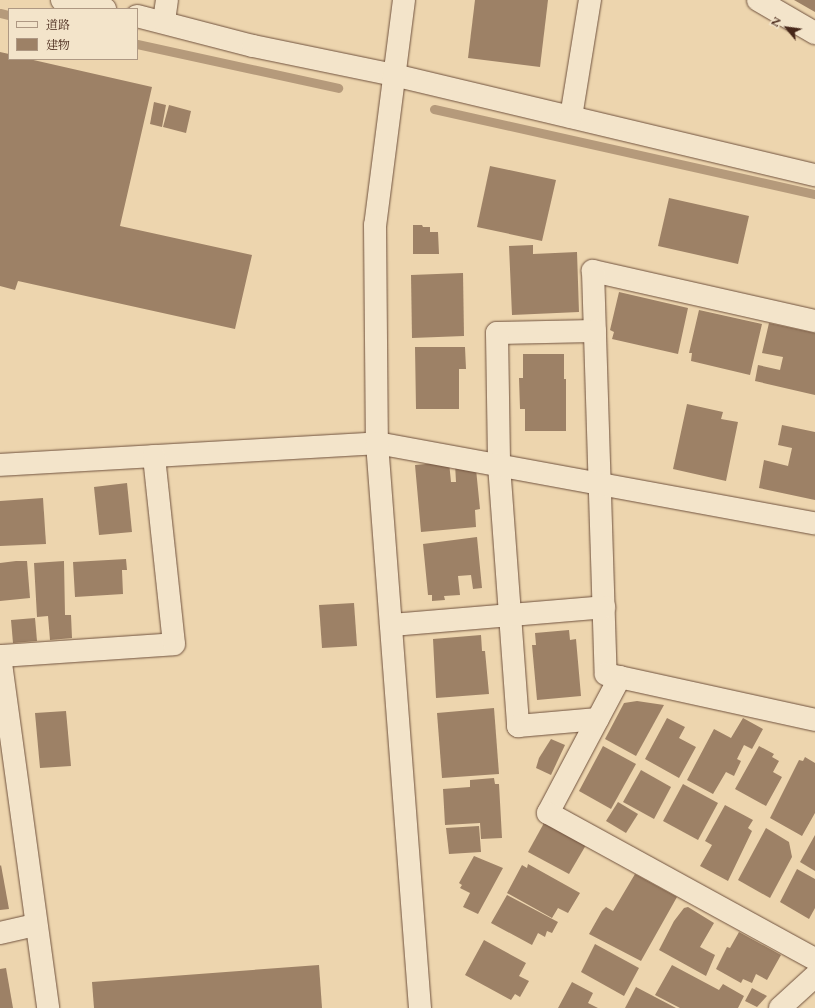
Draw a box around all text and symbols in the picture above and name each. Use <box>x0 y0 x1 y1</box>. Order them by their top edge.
legend <box>8 8 138 60</box>
north arrow <box>767 8 807 48</box>
text: N <box>767 14 785 30</box>
text: 道路 <box>46 17 70 33</box>
text: 建物 <box>46 37 70 53</box>

